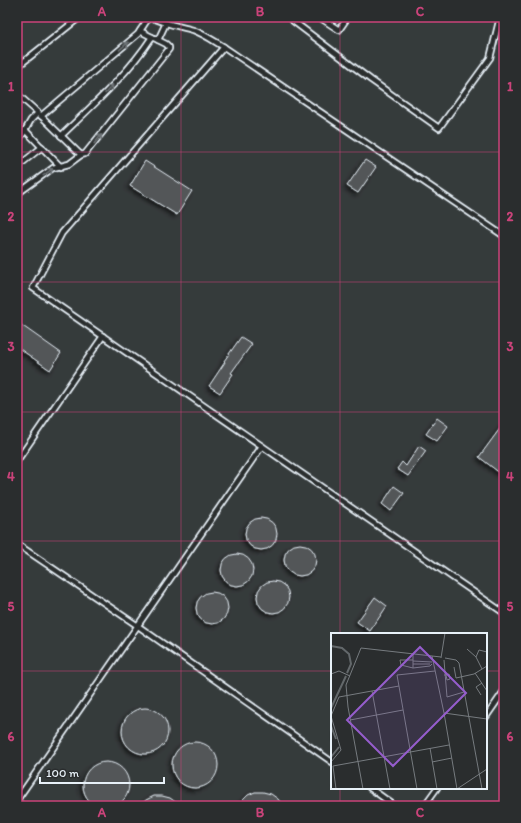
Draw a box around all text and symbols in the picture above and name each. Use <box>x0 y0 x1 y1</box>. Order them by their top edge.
text: A <box>97 4 107 19</box>
text: B <box>256 4 265 19</box>
text: C <box>416 4 425 19</box>
one-way arrow <box>119 42 130 51</box>
text: 1 <box>8 79 14 94</box>
text: 1 <box>507 79 513 94</box>
one-way arrow <box>104 84 114 94</box>
one-way arrow <box>93 133 102 144</box>
one-way arrow <box>42 168 53 176</box>
text: 2 <box>8 209 15 224</box>
text: 2 <box>507 209 514 224</box>
text: 3 <box>7 339 15 354</box>
text: 3 <box>506 339 514 354</box>
text: 4 <box>7 469 15 484</box>
text: 4 <box>506 469 514 484</box>
text: 5 <box>8 599 15 614</box>
text: 5 <box>507 599 514 614</box>
inset map <box>331 633 487 789</box>
text: 6 <box>8 729 15 744</box>
text: 6 <box>507 729 514 744</box>
scale bar <box>40 759 164 785</box>
text: 100 m <box>46 766 79 780</box>
text: A <box>97 805 107 820</box>
text: B <box>256 805 265 820</box>
text: C <box>416 805 425 820</box>

